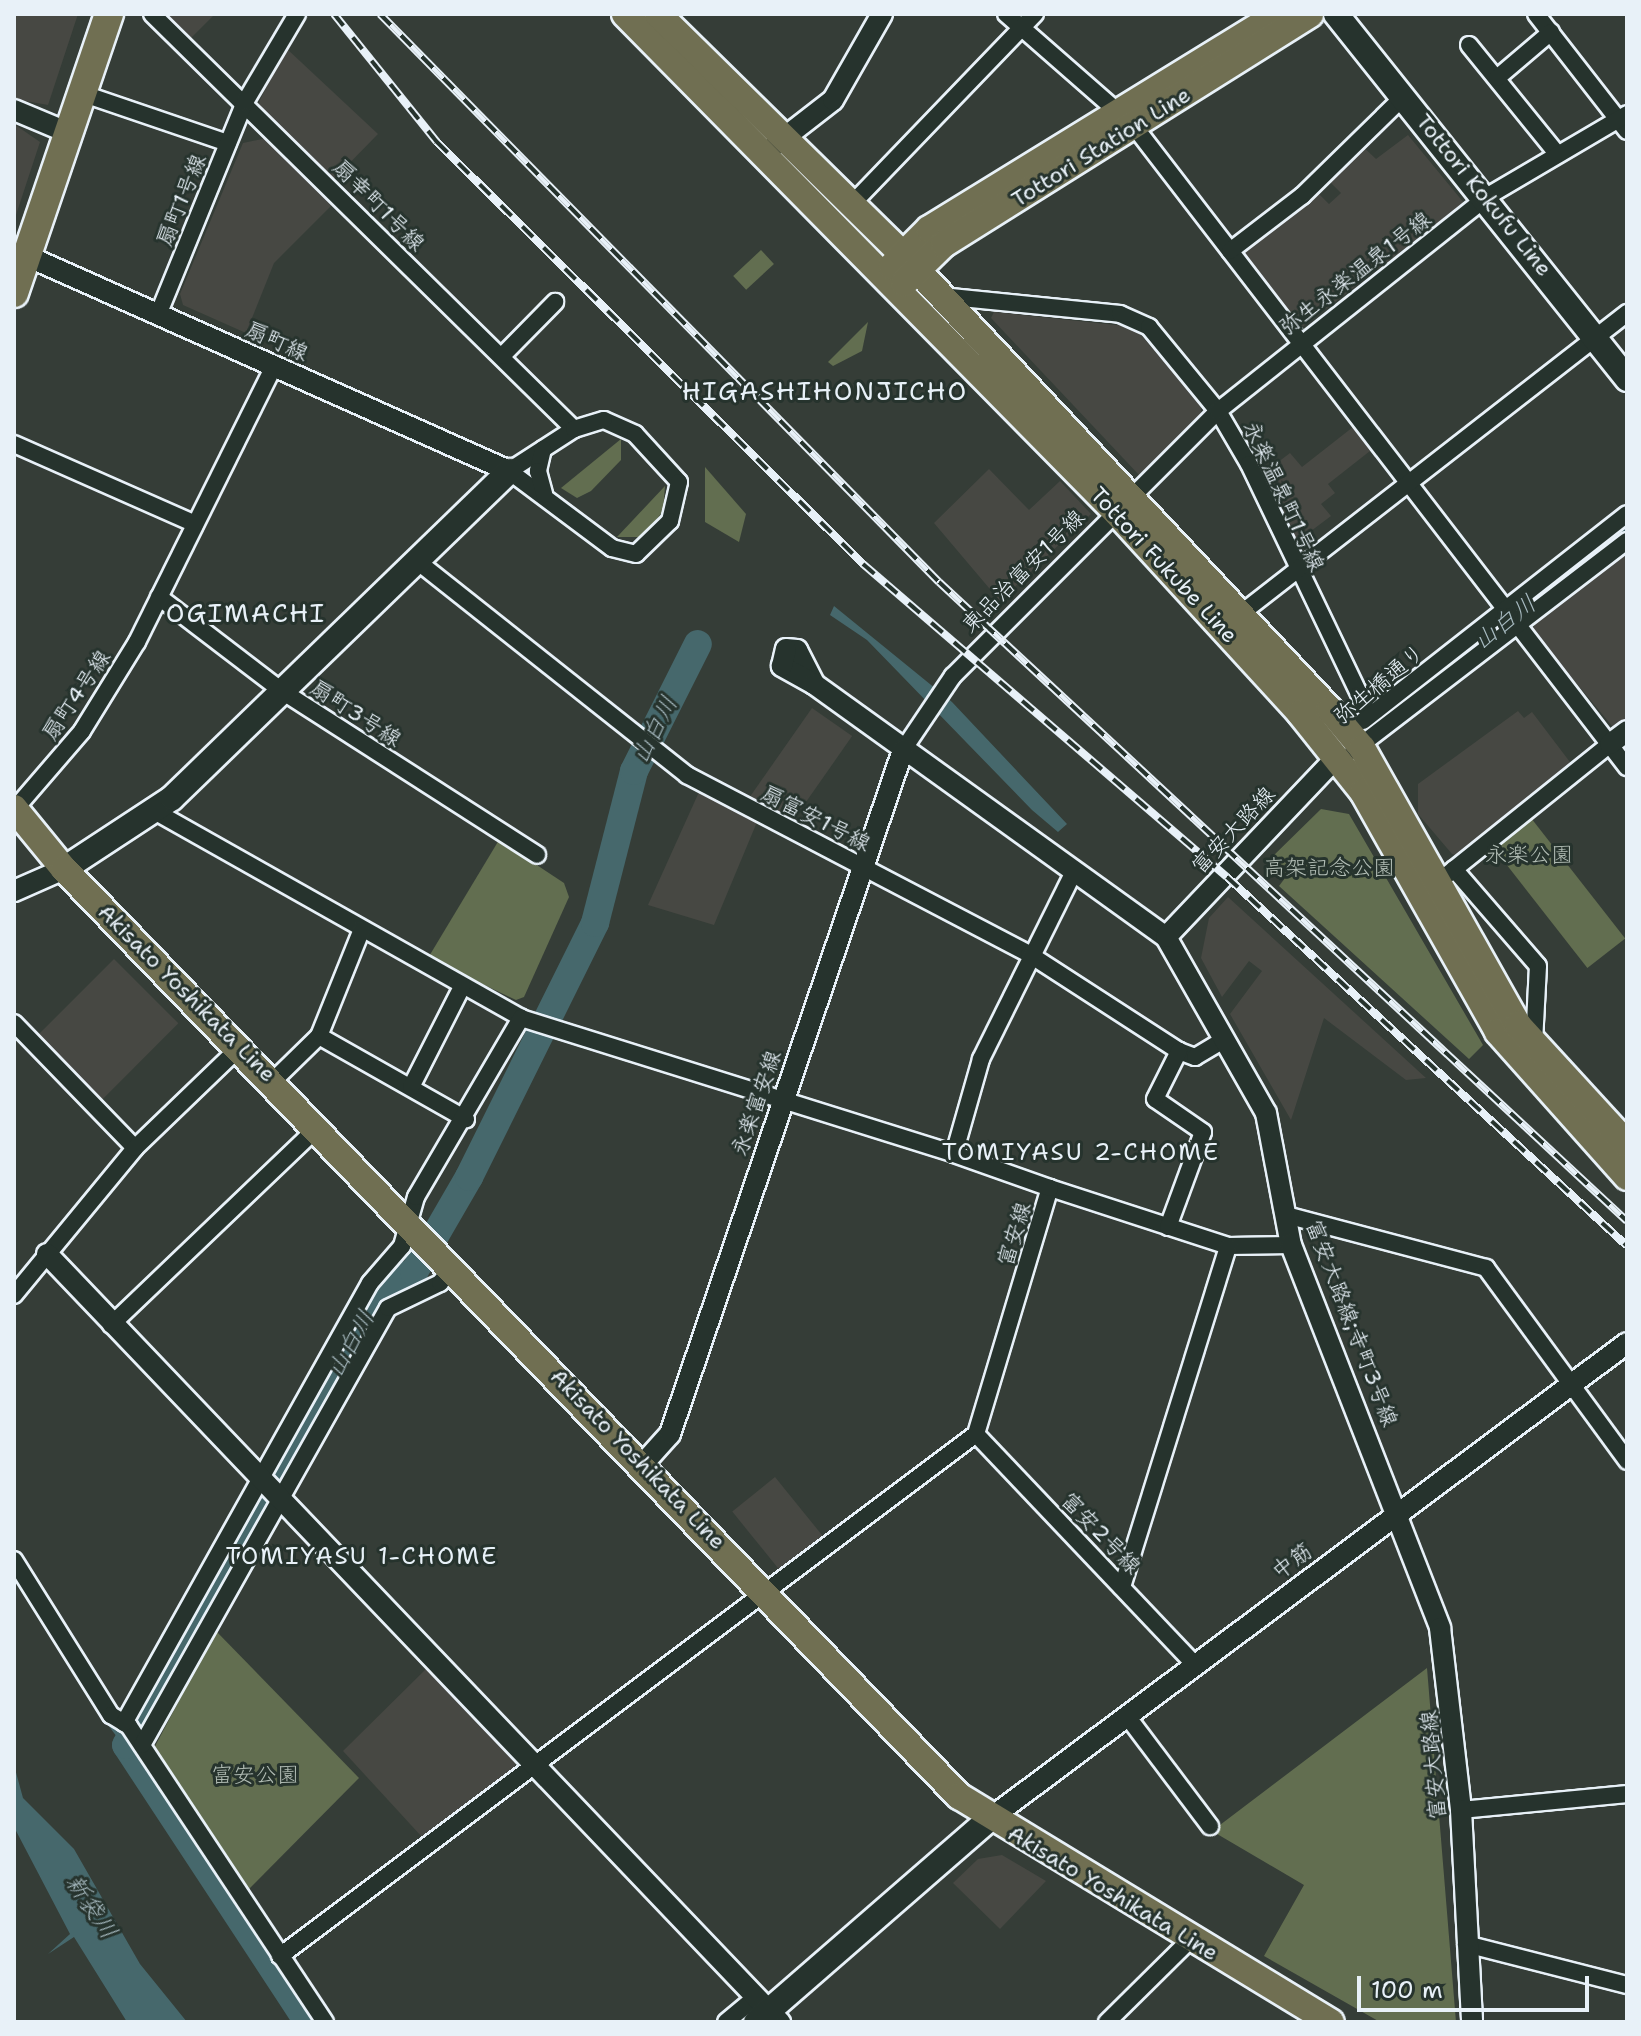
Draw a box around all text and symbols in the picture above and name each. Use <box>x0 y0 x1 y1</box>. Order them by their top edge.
street label: Tottori Station Line <box>1007 81 1195 213</box>
street label: Tottori Kokufu Line <box>1411 109 1557 281</box>
street label: 扇町1号線 <box>151 150 211 250</box>
street label: 扇幸町1号線 <box>328 154 430 256</box>
street label: 弥生永楽温泉1号線 <box>1274 206 1436 340</box>
street label: 扇町線 <box>241 316 313 366</box>
district label: HIGASHIHONJICHO <box>682 375 968 407</box>
street label: 永楽温泉町1号線 <box>1238 416 1330 576</box>
street label: Tottori Fukube Line <box>1085 482 1243 648</box>
street label: 東品治富安1号線 <box>956 504 1090 638</box>
water label: 山白川 <box>1468 589 1542 657</box>
district label: OGIMACHI <box>166 597 326 629</box>
street label: 弥生橋通り <box>1328 639 1430 729</box>
street label: 扇町4号線 <box>36 645 116 745</box>
street label: 扇町3号線 <box>305 674 407 752</box>
water label: 山白川 <box>626 691 684 769</box>
street label: 扇富安1号線 <box>757 779 875 857</box>
street label: 富安大路線 <box>1186 781 1280 879</box>
park label: 永楽公園 <box>1485 842 1573 868</box>
park label: 高架記念公園 <box>1263 855 1395 881</box>
street label: Akisato Yoshikata Line <box>93 899 281 1087</box>
street label: 永楽富安線 <box>726 1047 786 1159</box>
district label: TOMIYASU 2-CHOME <box>942 1139 1220 1167</box>
street label: 富安線 <box>992 1199 1036 1269</box>
street label: 富安大路線;寺町3号線 <box>1300 1216 1404 1430</box>
water label: 山白川 <box>321 1306 381 1382</box>
street label: Akisato Yoshikata Line <box>545 1363 731 1555</box>
street label: 富安2号線 <box>1056 1487 1146 1579</box>
street label: 中筋 <box>1266 1537 1318 1585</box>
district label: TOMIYASU 1-CHOME <box>226 1543 498 1571</box>
street label: 富安大路線 <box>1415 1709 1451 1821</box>
park label: 富安公園 <box>211 1762 299 1788</box>
street label: Akisato Yoshikata Line <box>1003 1820 1223 1966</box>
water label: 新袋川 <box>59 1869 123 1945</box>
scale bar <box>1361 1960 1593 2010</box>
text: 100 m <box>1371 1974 1443 2006</box>

